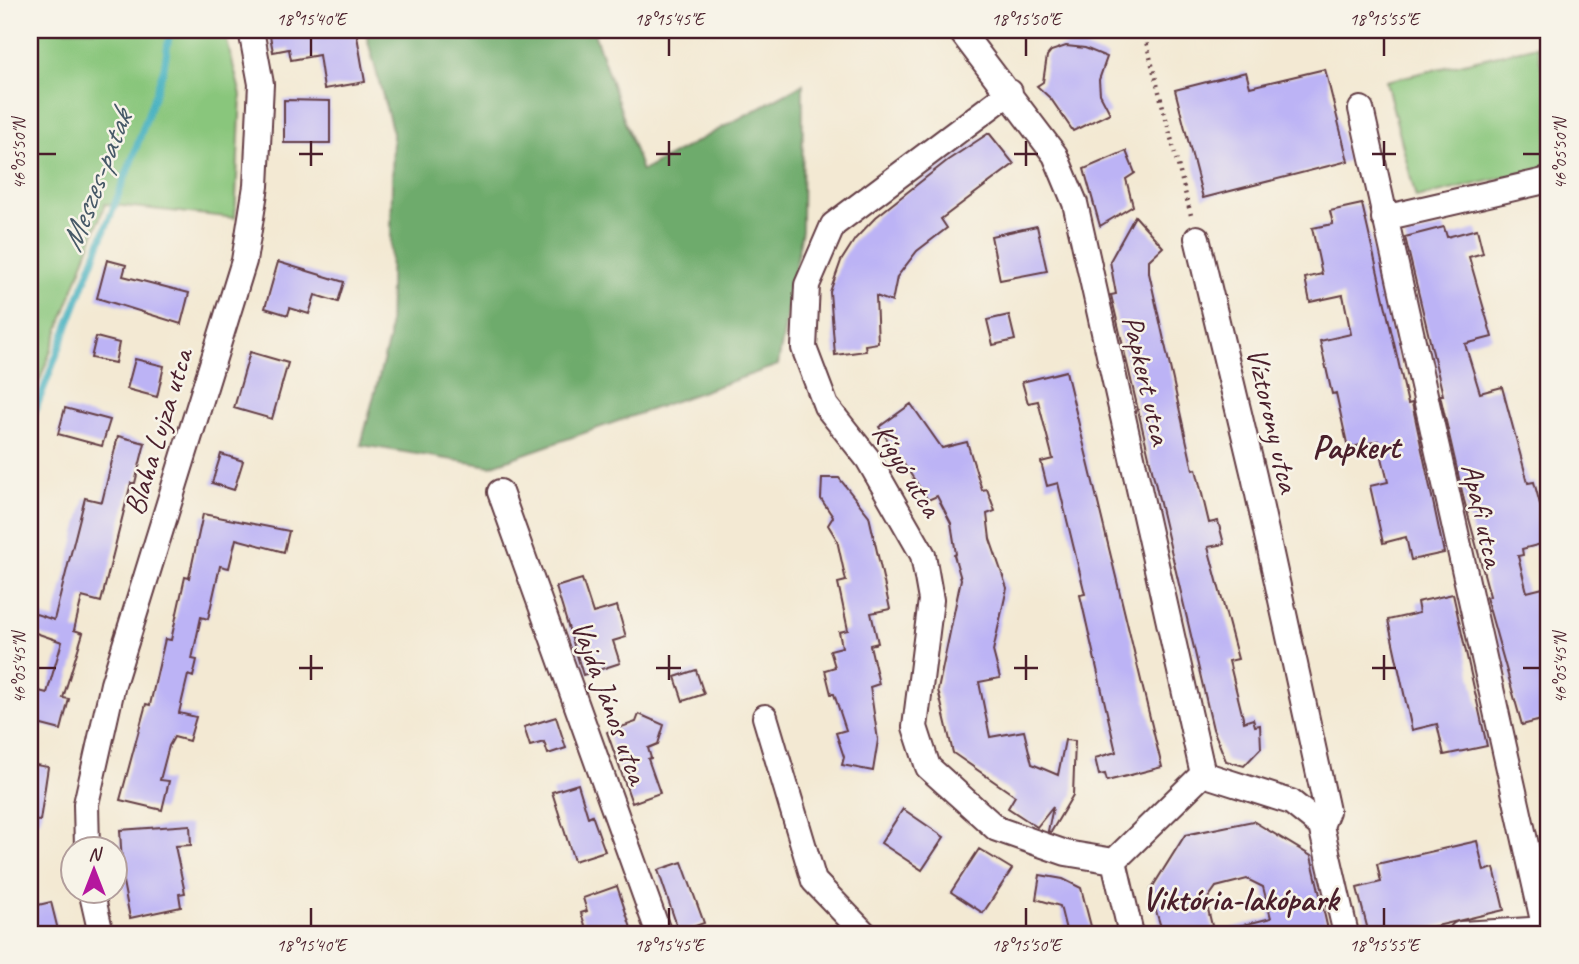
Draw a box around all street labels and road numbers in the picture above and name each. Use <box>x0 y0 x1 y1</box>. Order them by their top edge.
street label: Papkert utca <box>1114 312 1181 450</box>
street label: Blaha Lujza utca <box>115 342 202 519</box>
street label: Víztorony utca <box>1238 344 1309 498</box>
street label: Kígyó utca <box>864 416 951 525</box>
street label: Apafi utca <box>1453 460 1514 573</box>
street label: Vajda János utca <box>563 615 658 792</box>

